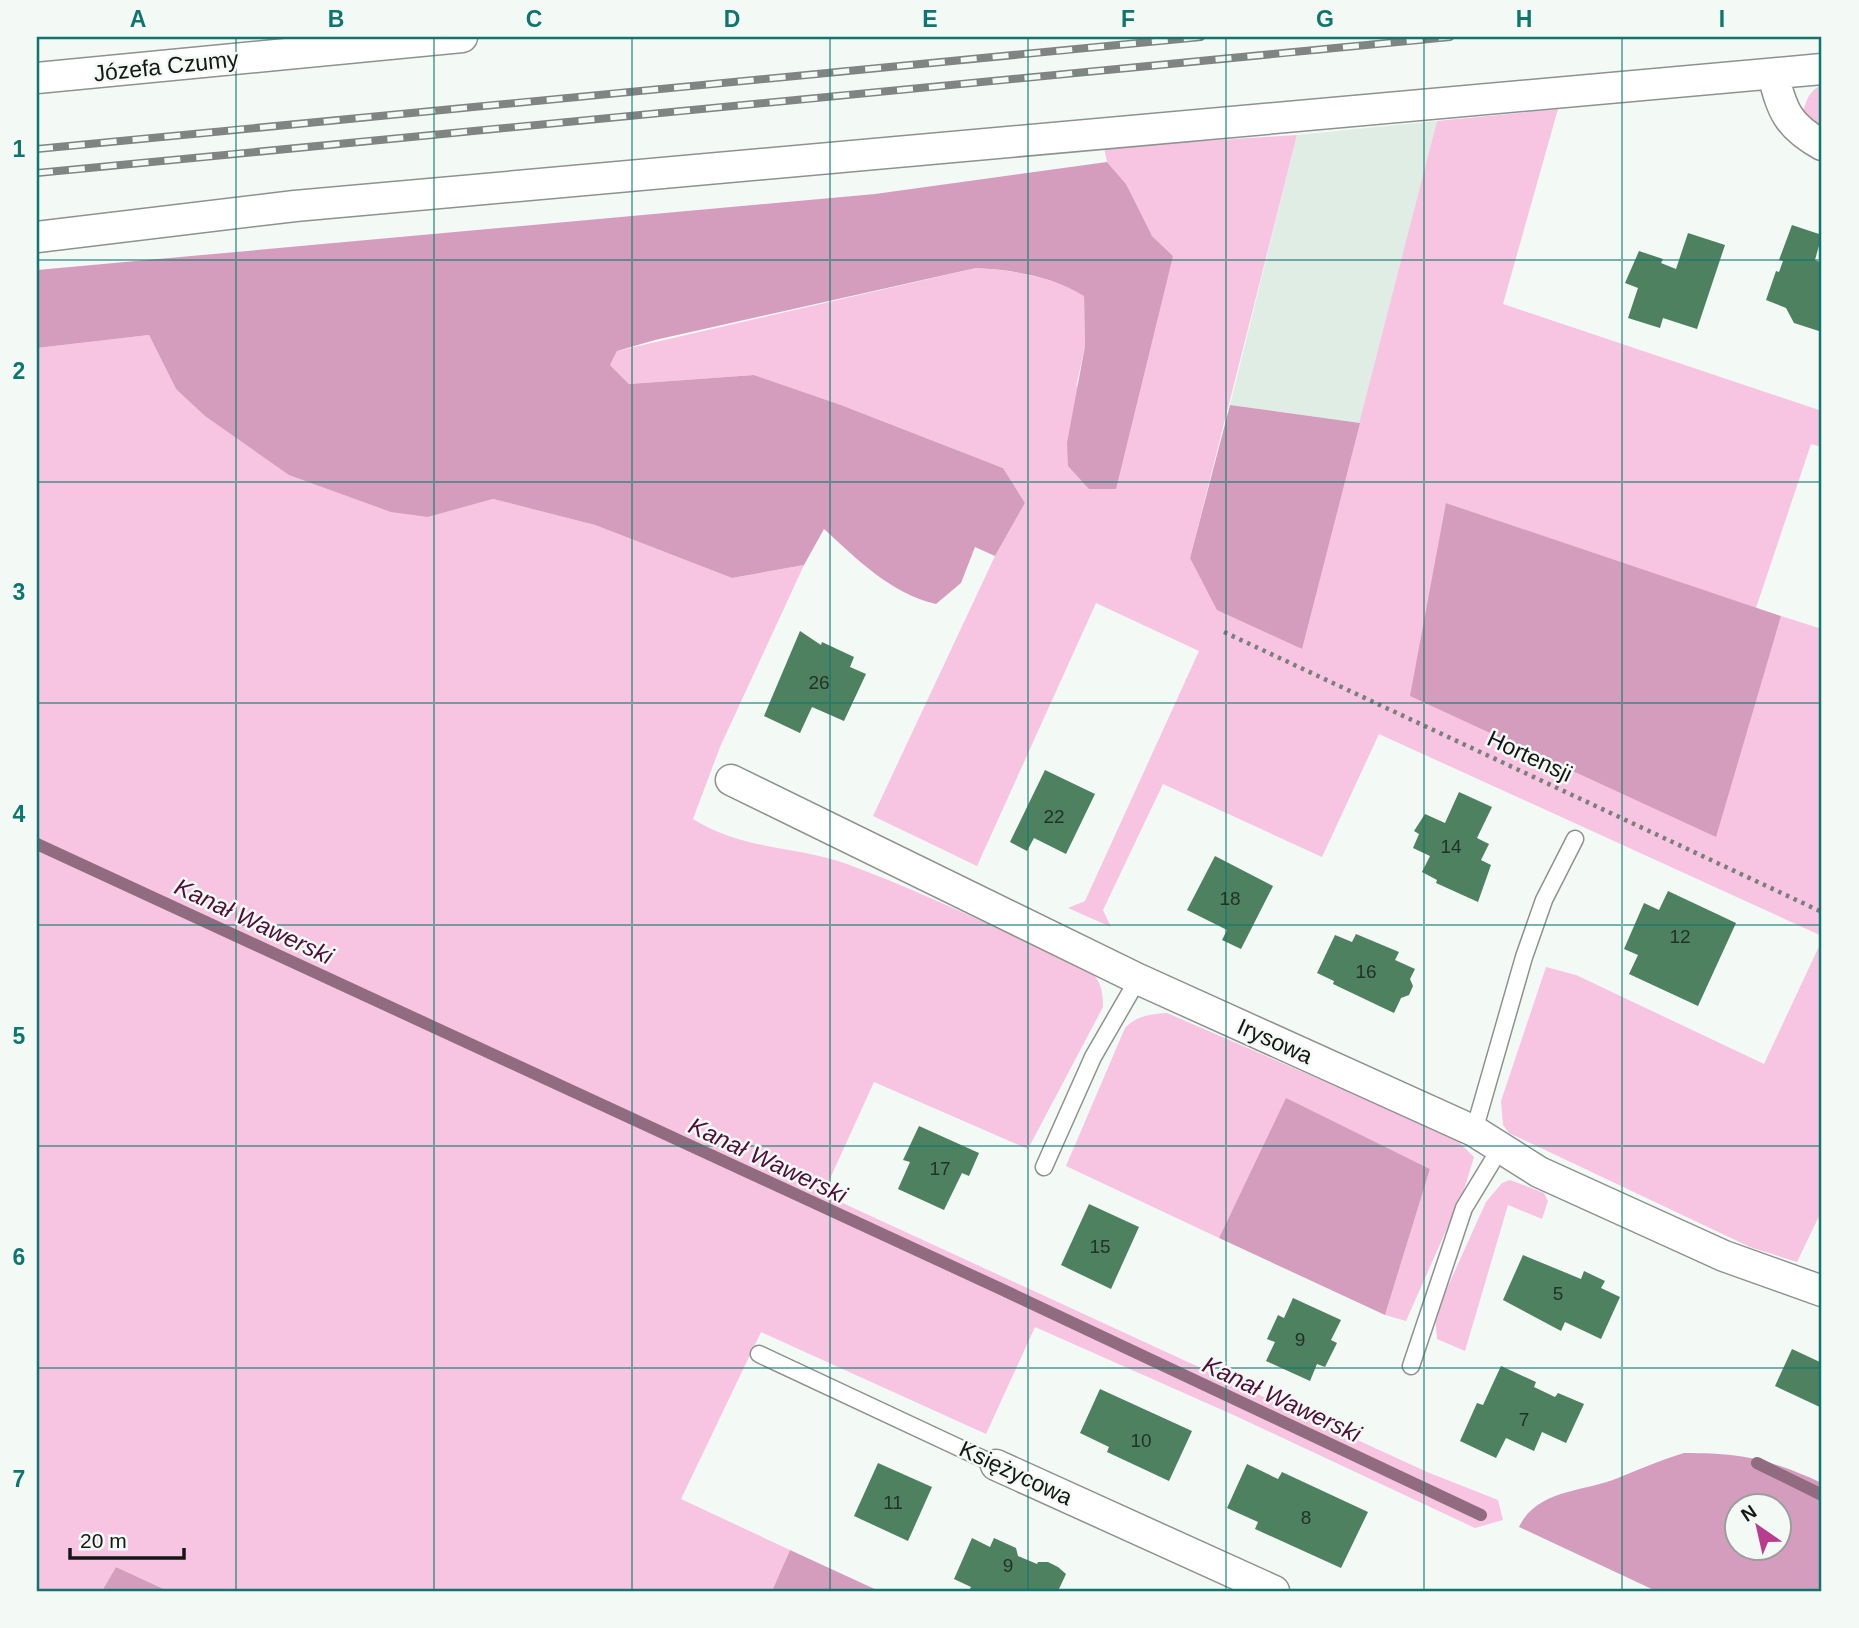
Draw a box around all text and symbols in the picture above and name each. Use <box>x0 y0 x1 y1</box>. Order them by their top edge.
text: A <box>130 6 146 32</box>
text: B <box>328 6 344 32</box>
text: C <box>526 6 542 32</box>
text: D <box>724 6 740 32</box>
text: E <box>922 6 938 32</box>
text: F <box>1121 6 1135 32</box>
text: G <box>1316 6 1334 32</box>
text: H <box>1516 6 1532 32</box>
text: I <box>1719 6 1725 32</box>
street label: Józefa Czumy <box>92 45 240 87</box>
text: 1 <box>13 136 26 162</box>
text: 2 <box>13 358 25 384</box>
text: 3 <box>13 579 25 605</box>
house number: 26 <box>808 672 830 693</box>
street label: Hortensji <box>1483 725 1577 787</box>
text: 4 <box>13 801 26 827</box>
house number: 22 <box>1043 806 1065 827</box>
house number: 14 <box>1440 836 1462 857</box>
water label: Kanał Wawerski <box>171 872 338 970</box>
house number: 18 <box>1219 888 1241 909</box>
house number: 12 <box>1669 926 1691 947</box>
house number: 16 <box>1355 961 1377 982</box>
street label: Irysowa <box>1234 1013 1317 1069</box>
text: 5 <box>13 1023 26 1049</box>
water label: Kanał Wawerski <box>685 1111 852 1209</box>
house number: 17 <box>929 1158 951 1179</box>
house number: 15 <box>1089 1236 1111 1257</box>
text: 6 <box>13 1244 25 1270</box>
house number: 5 <box>1553 1283 1563 1304</box>
house number: 9 <box>1295 1329 1305 1350</box>
water label: Kanał Wawerski <box>1199 1350 1366 1448</box>
house number: 7 <box>1519 1409 1529 1430</box>
house number: 10 <box>1130 1430 1152 1451</box>
street label: Księżycowa <box>955 1436 1077 1511</box>
text: 7 <box>13 1466 25 1492</box>
house number: 11 <box>883 1492 903 1513</box>
north arrow <box>1722 1492 1792 1562</box>
text: N <box>1737 1501 1760 1526</box>
house number: 8 <box>1301 1507 1311 1528</box>
scale bar <box>70 1516 184 1560</box>
text: 20 m <box>80 1529 127 1552</box>
house number: 9 <box>1003 1555 1013 1576</box>

